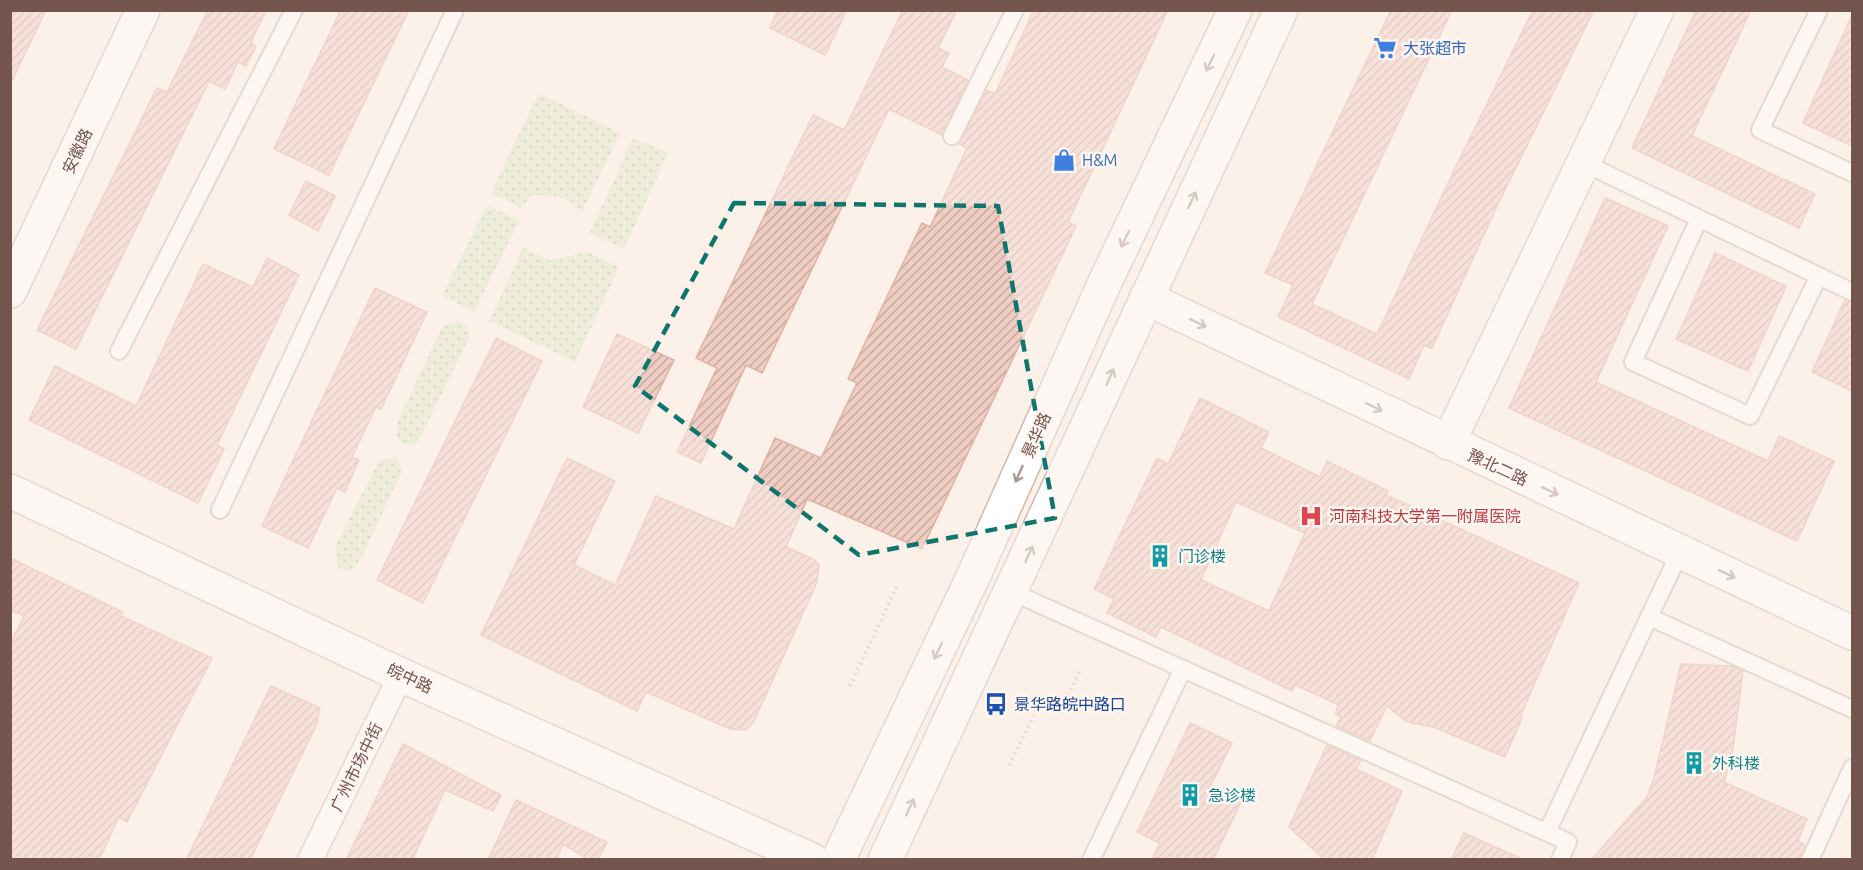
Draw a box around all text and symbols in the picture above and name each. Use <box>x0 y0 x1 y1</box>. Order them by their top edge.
supermarket icon: 大张超市 <box>1372 35 1398 61</box>
place label: 大张超市 <box>1403 39 1467 57</box>
one-way arrow <box>1203 54 1215 72</box>
street label: 安徽路 <box>59 125 95 177</box>
shop icon: H&M <box>1051 147 1077 173</box>
place label: H&M <box>1082 151 1118 169</box>
one-way arrow <box>1186 191 1198 209</box>
one-way arrow <box>1119 230 1131 248</box>
one-way arrow <box>1189 317 1207 329</box>
one-way arrow <box>1104 368 1116 386</box>
one-way arrow <box>1365 402 1383 414</box>
street label: 景华路 <box>1018 409 1054 461</box>
street label: 豫北二路 <box>1465 445 1531 489</box>
one-way arrow <box>1013 465 1024 483</box>
one-way arrow <box>1541 486 1559 497</box>
hospital icon: 河南科技大学第一附属医院 <box>1298 503 1324 529</box>
place label: 河南科技大学第一附属医院 <box>1329 507 1521 525</box>
building icon: 门诊楼 <box>1147 543 1173 569</box>
one-way arrow <box>1024 546 1035 564</box>
place label: 门诊楼 <box>1178 547 1226 565</box>
one-way arrow <box>1717 568 1735 580</box>
one-way arrow <box>931 642 943 660</box>
street label: 皖中路 <box>384 660 436 696</box>
bus stop icon: 景华路皖中路口 <box>983 691 1009 717</box>
place label: 景华路皖中路口 <box>1014 695 1126 713</box>
street label: 广州市场中街 <box>327 720 385 814</box>
building icon: 外科楼 <box>1681 750 1707 776</box>
place label: 外科楼 <box>1712 754 1760 772</box>
building icon: 急诊楼 <box>1177 782 1203 808</box>
place label: 急诊楼 <box>1208 786 1256 804</box>
one-way arrow <box>905 798 917 816</box>

